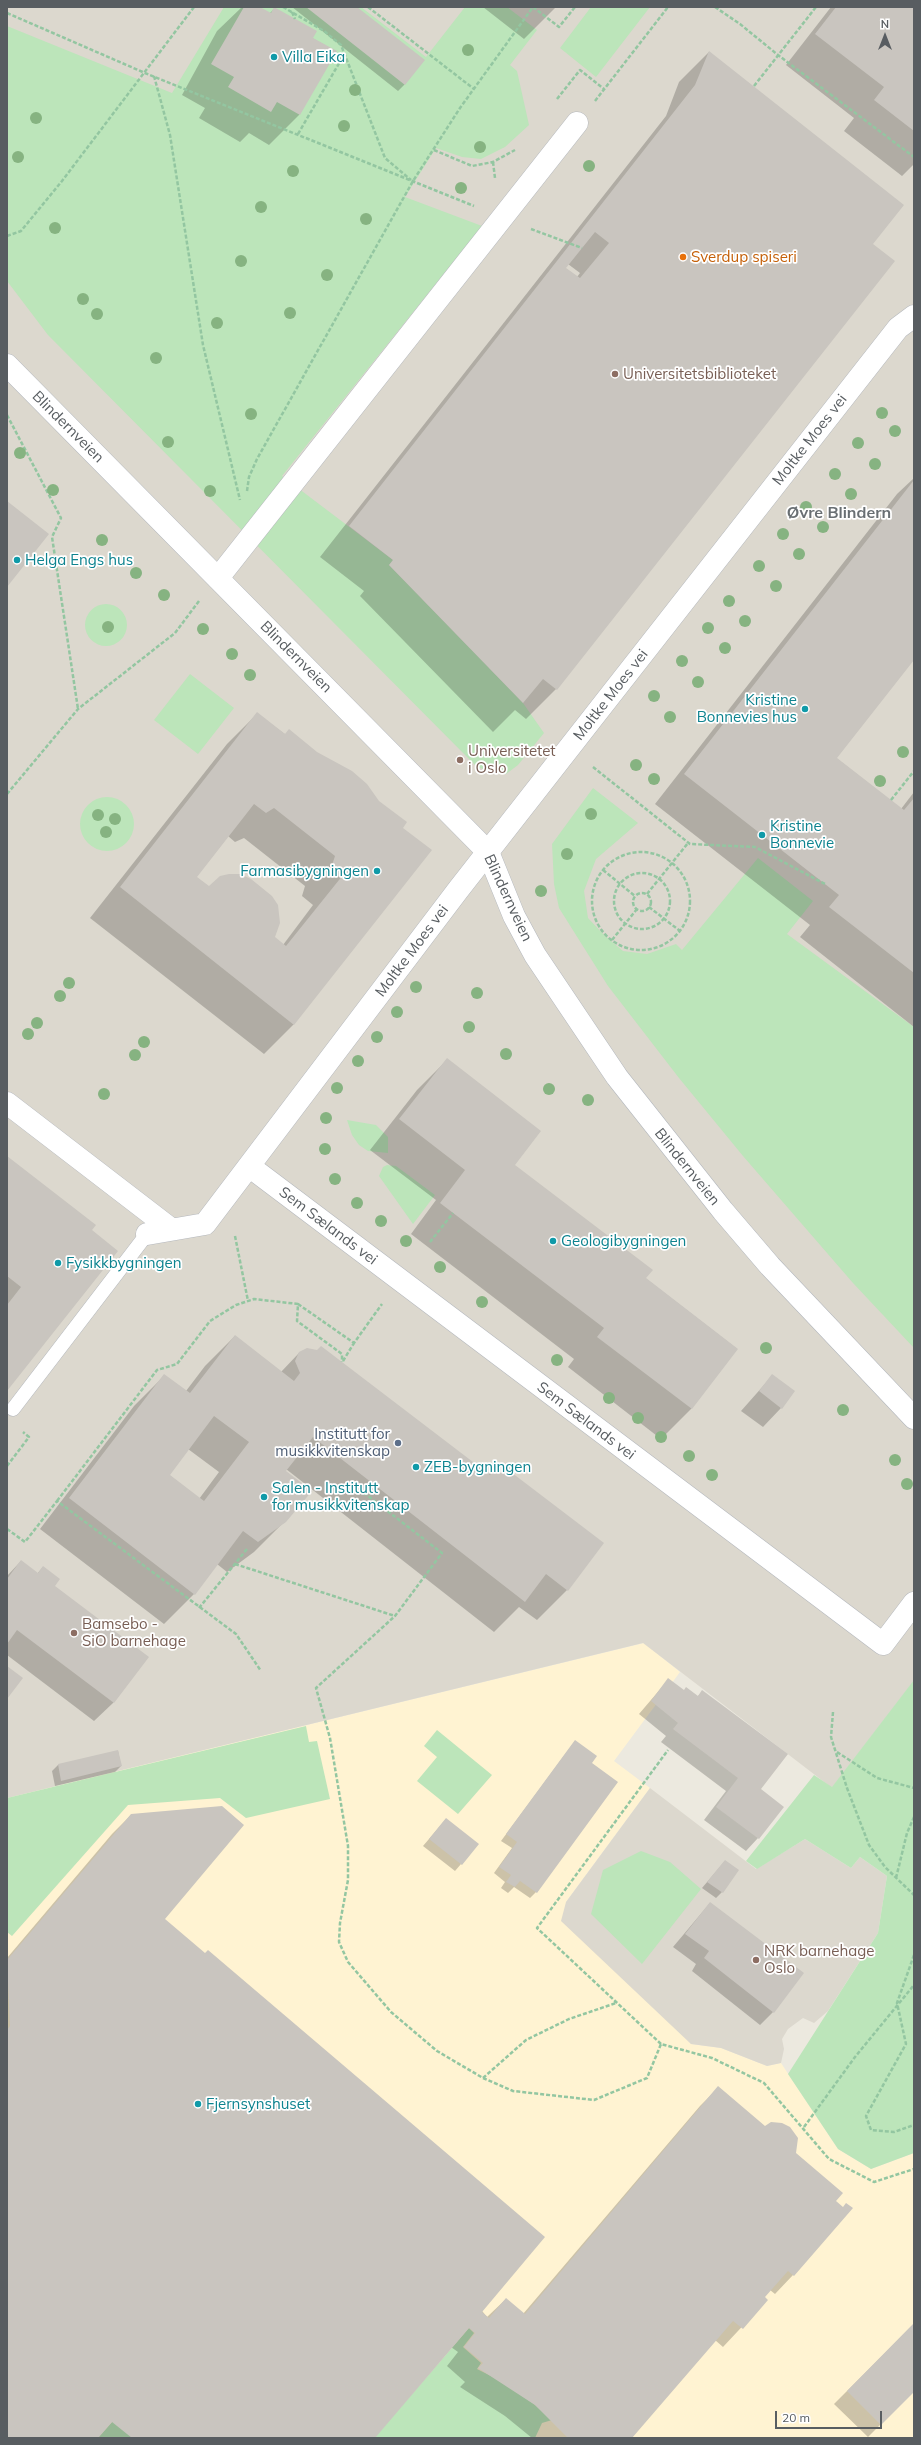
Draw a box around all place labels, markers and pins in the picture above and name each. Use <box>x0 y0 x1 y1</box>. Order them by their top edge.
place label: Villa Eika <box>282 48 345 66</box>
marker: Villa Eika <box>269 52 279 62</box>
place label: Sverdup spiseri <box>691 248 797 266</box>
marker: Sverdup spiseri <box>678 252 688 262</box>
place label: Universitetsbiblioteket <box>623 365 776 383</box>
marker: Universitetsbiblioteket <box>610 369 620 379</box>
place label: Helga Engs hus <box>25 551 133 569</box>
marker: Helga Engs hus <box>12 555 22 565</box>
place label: Kristine Bonnevies hus <box>697 691 797 726</box>
marker: Kristine Bonnevies hus <box>800 704 810 714</box>
place label: Universitetet i Oslo <box>468 742 556 777</box>
marker: Universitetet i Oslo <box>455 755 465 765</box>
place label: Kristine Bonnevie <box>770 817 834 852</box>
marker: Kristine Bonnevie <box>757 830 767 840</box>
place label: Farmasibygningen <box>240 862 369 880</box>
marker: Farmasibygningen <box>372 866 382 876</box>
place label: Geologibygningen <box>561 1232 686 1250</box>
marker: Geologibygningen <box>548 1236 558 1246</box>
place label: Fysikkbygningen <box>66 1254 182 1272</box>
marker: Fysikkbygningen <box>53 1258 63 1268</box>
place label: Institutt for musikkvitenskap <box>275 1425 390 1460</box>
marker: Institutt for musikkvitenskap <box>393 1438 403 1448</box>
place label: ZEB-bygningen <box>424 1458 531 1476</box>
marker: ZEB-bygningen <box>411 1462 421 1472</box>
place label: Salen - Institutt for musikkvitenskap <box>272 1479 410 1514</box>
marker: Salen - Institutt for musikkvitenskap <box>259 1492 269 1502</box>
place label: Bamsebo - SiO barnehage <box>82 1615 186 1650</box>
marker: Bamsebo - SiO barnehage <box>69 1628 79 1638</box>
place label: NRK barnehage Oslo <box>764 1942 874 1977</box>
marker: NRK barnehage Oslo <box>751 1955 761 1965</box>
place label: Fjernsynshuset <box>206 2095 310 2113</box>
marker: Fjernsynshuset <box>193 2099 203 2109</box>

